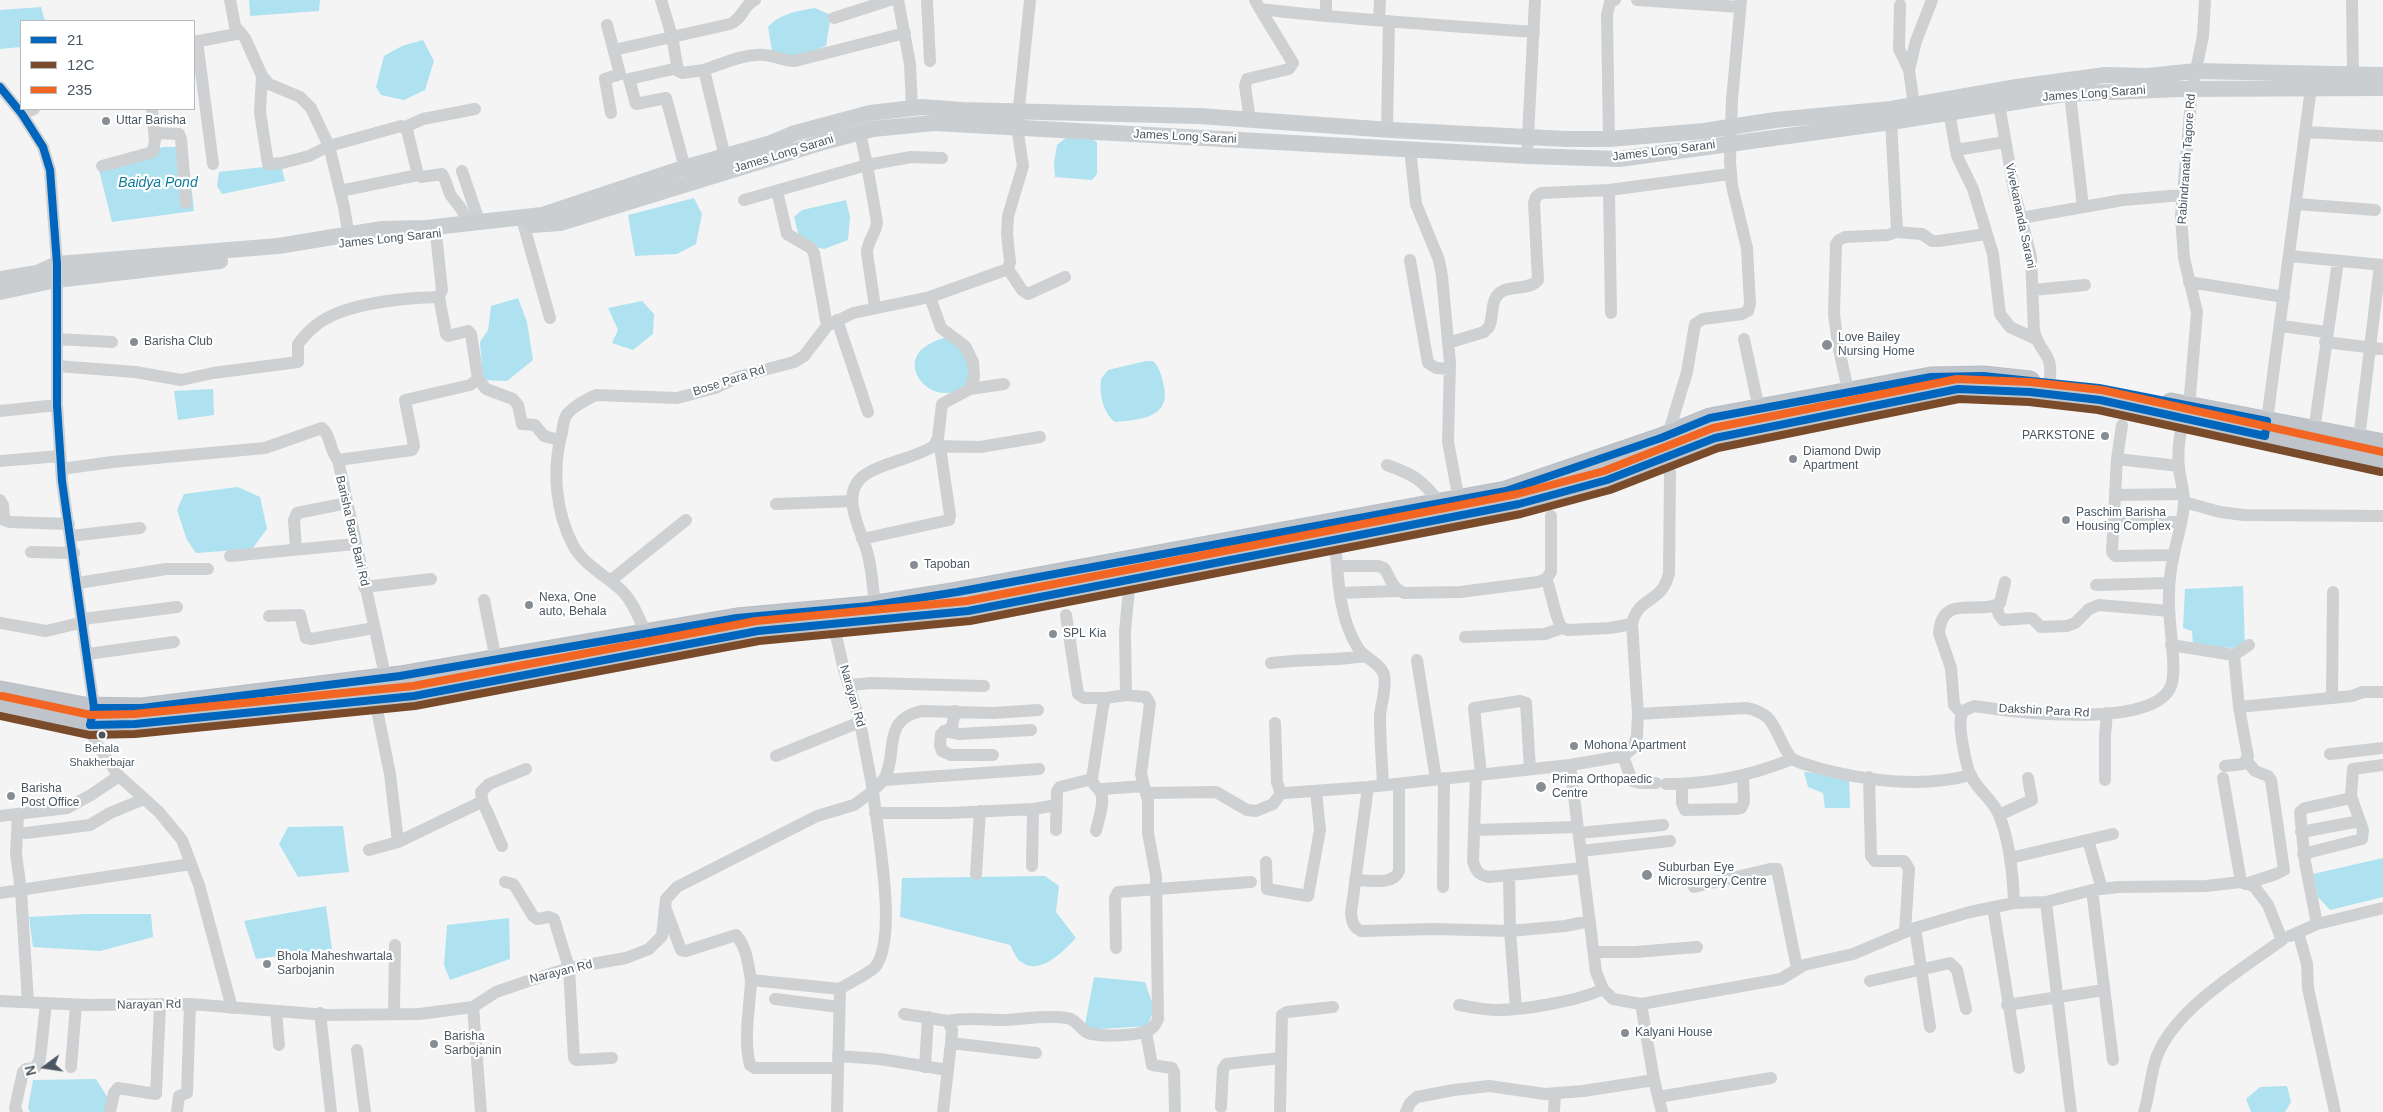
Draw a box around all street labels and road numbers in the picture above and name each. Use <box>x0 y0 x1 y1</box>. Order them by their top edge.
street label: James Long Sarani <box>2042 83 2146 105</box>
street label: Rabindranath Tagore Rd <box>2175 93 2199 225</box>
street label: James Long Sarani <box>1133 127 1237 147</box>
street label: James Long Sarani <box>732 132 836 176</box>
street label: James Long Sarani <box>1612 138 1716 164</box>
street label: Vivekananda Sarani <box>2002 162 2038 270</box>
street label: James Long Sarani <box>338 226 442 252</box>
street label: Bose Para Rd <box>691 363 767 399</box>
street label: Barisha Baro Bari Rd <box>332 474 372 588</box>
street label: Narayan Rd <box>836 663 868 729</box>
street label: Dakshin Para Rd <box>1998 701 2090 721</box>
street label: Narayan Rd <box>528 957 594 987</box>
street label: Narayan Rd <box>117 997 181 1013</box>

